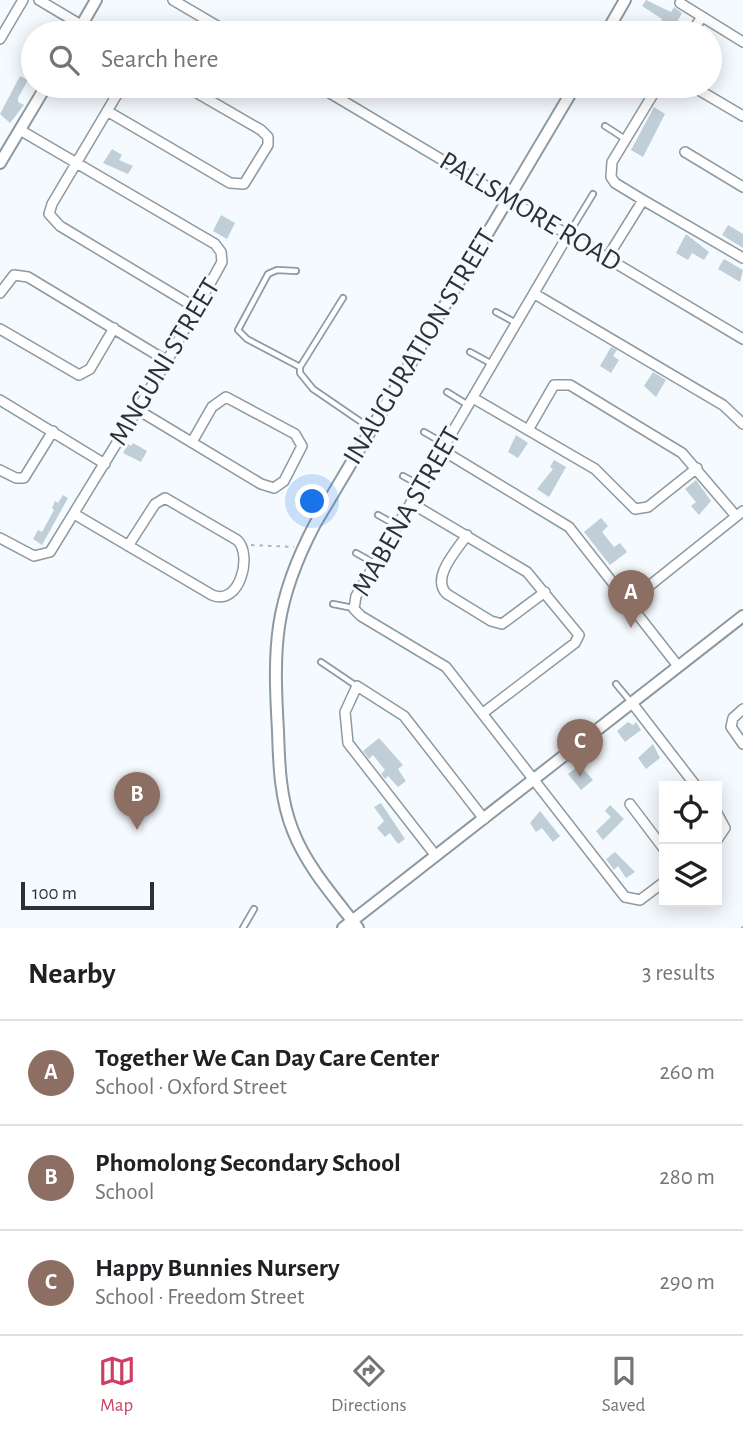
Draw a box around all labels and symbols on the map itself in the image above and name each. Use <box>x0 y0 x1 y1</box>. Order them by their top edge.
street label: PALLSMORE ROAD <box>434 147 626 277</box>
street label: INAUGURATION STREET <box>339 224 502 470</box>
street label: MNGUNI STREET <box>104 274 226 450</box>
street label: MABENA STREET <box>348 423 467 601</box>
your location <box>295 484 329 518</box>
pin: A <box>608 570 654 628</box>
pin: C <box>557 719 603 777</box>
pin: B <box>114 772 160 830</box>
scale bar <box>21 879 154 911</box>

